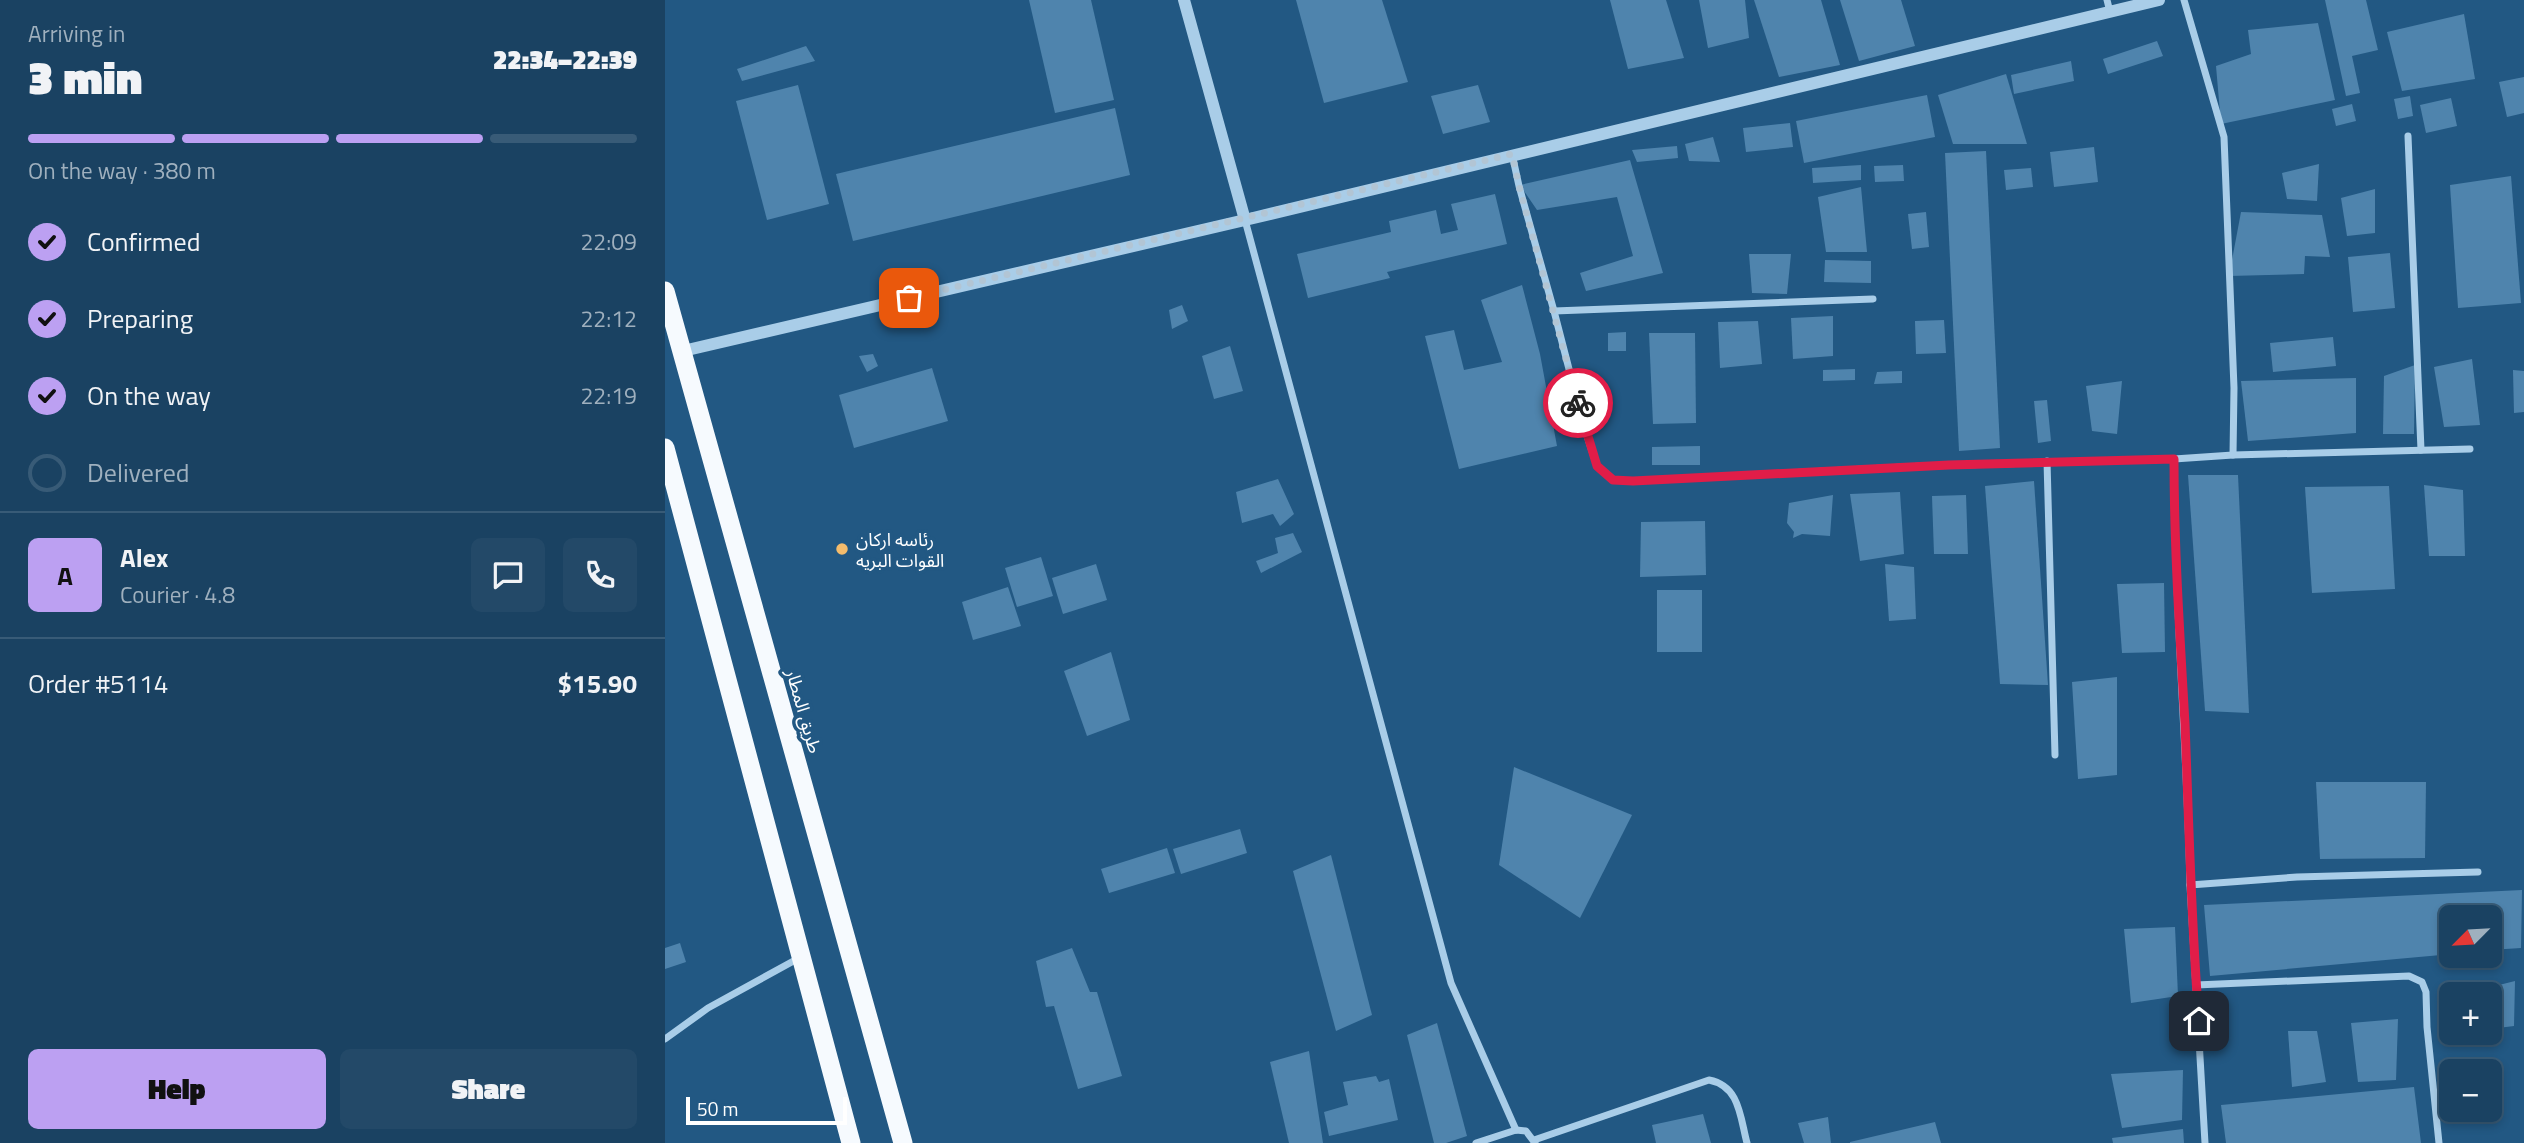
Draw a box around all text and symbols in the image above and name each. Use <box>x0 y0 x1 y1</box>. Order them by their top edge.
text: Arriving in <box>28 16 125 51</box>
text: 22:34–22:39 <box>493 40 637 79</box>
text: 3 min <box>28 42 142 112</box>
text: On the way · 380 m <box>28 153 216 188</box>
text: Confirmed <box>87 222 201 261</box>
icon: check <box>28 223 66 261</box>
text: 22:09 <box>580 224 637 259</box>
pin <box>879 268 939 328</box>
icon: bag <box>890 279 928 317</box>
text: Preparing <box>87 299 193 338</box>
icon: check <box>28 300 66 338</box>
text: 22:12 <box>580 301 637 336</box>
courier <box>1543 368 1613 438</box>
text: On the way <box>87 376 211 415</box>
icon: check <box>28 377 66 415</box>
text: 22:19 <box>580 378 637 413</box>
icon: bike <box>1559 384 1597 422</box>
text: Delivered <box>87 453 190 492</box>
place label: رئاسه اركان القوات البريه <box>856 526 944 574</box>
text: Alex <box>120 538 168 577</box>
button: chat <box>471 538 545 612</box>
button: phone <box>563 538 637 612</box>
marker: رئاسه اركان القوات البريه <box>834 541 850 557</box>
text: A <box>57 556 73 595</box>
text: Courier · 4.8 <box>120 577 235 612</box>
text: Order #5114 <box>28 664 168 703</box>
text: $15.90 <box>558 664 637 703</box>
street label: طريق المطار <box>779 665 829 756</box>
north arrow <box>2439 905 2503 968</box>
map controls <box>2439 905 2502 1122</box>
button: + <box>2439 982 2502 1045</box>
pin <box>2169 991 2229 1051</box>
icon: home <box>2180 1002 2218 1040</box>
button: Help <box>28 1049 326 1129</box>
button: Share <box>340 1049 637 1129</box>
button: − <box>2439 1059 2502 1122</box>
scale bar <box>686 1094 847 1126</box>
text: 50 m <box>697 1094 738 1123</box>

